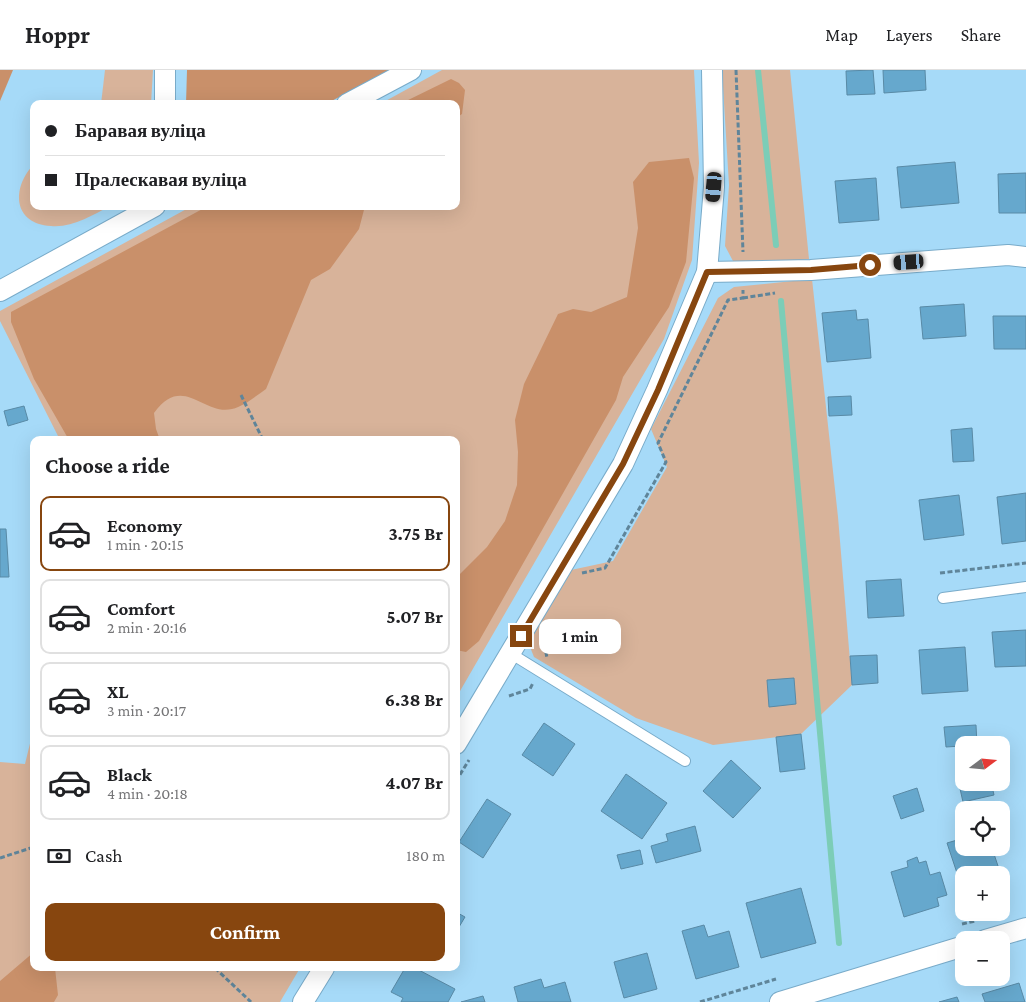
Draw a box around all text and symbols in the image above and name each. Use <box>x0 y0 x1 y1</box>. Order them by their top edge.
text: Hoppr <box>25 21 90 48</box>
text: Map <box>825 25 858 45</box>
text: Layers <box>886 25 933 45</box>
text: Share <box>961 25 1001 45</box>
text: Баравая вуліца <box>75 120 206 141</box>
text: Пралескавая вуліца <box>75 169 247 190</box>
car <box>705 171 722 203</box>
car <box>893 253 924 271</box>
route start <box>859 254 881 276</box>
text: Choose a ride <box>45 453 170 478</box>
icon: car <box>47 511 92 556</box>
text: Economy <box>107 515 182 536</box>
text: 3.75 Br <box>388 523 443 544</box>
text: 1 min · 20:15 <box>107 536 184 553</box>
icon: car <box>47 594 92 639</box>
text: Comfort <box>107 598 175 619</box>
text: 5.07 Br <box>386 606 443 627</box>
callout: 1 min <box>538 618 621 654</box>
text: 2 min · 20:16 <box>107 619 187 636</box>
route end <box>510 625 532 647</box>
text: 1 min <box>562 628 598 645</box>
icon: car <box>47 677 92 722</box>
text: XL <box>107 681 129 702</box>
text: 6.38 Br <box>385 689 443 710</box>
text: 3 min · 20:17 <box>107 702 186 719</box>
north arrow <box>955 736 1010 791</box>
map controls <box>955 736 1010 986</box>
icon: car <box>47 760 92 805</box>
text: Black <box>107 764 152 785</box>
text: 4.07 Br <box>385 772 443 793</box>
text: 4 min · 20:18 <box>107 785 188 802</box>
button: locate <box>955 801 1010 856</box>
icon: cash <box>45 842 73 870</box>
text: Cash <box>85 845 123 866</box>
text: 180 m <box>406 847 445 864</box>
button: + <box>955 866 1010 921</box>
button: Confirm <box>45 903 445 961</box>
button: − <box>955 931 1010 986</box>

